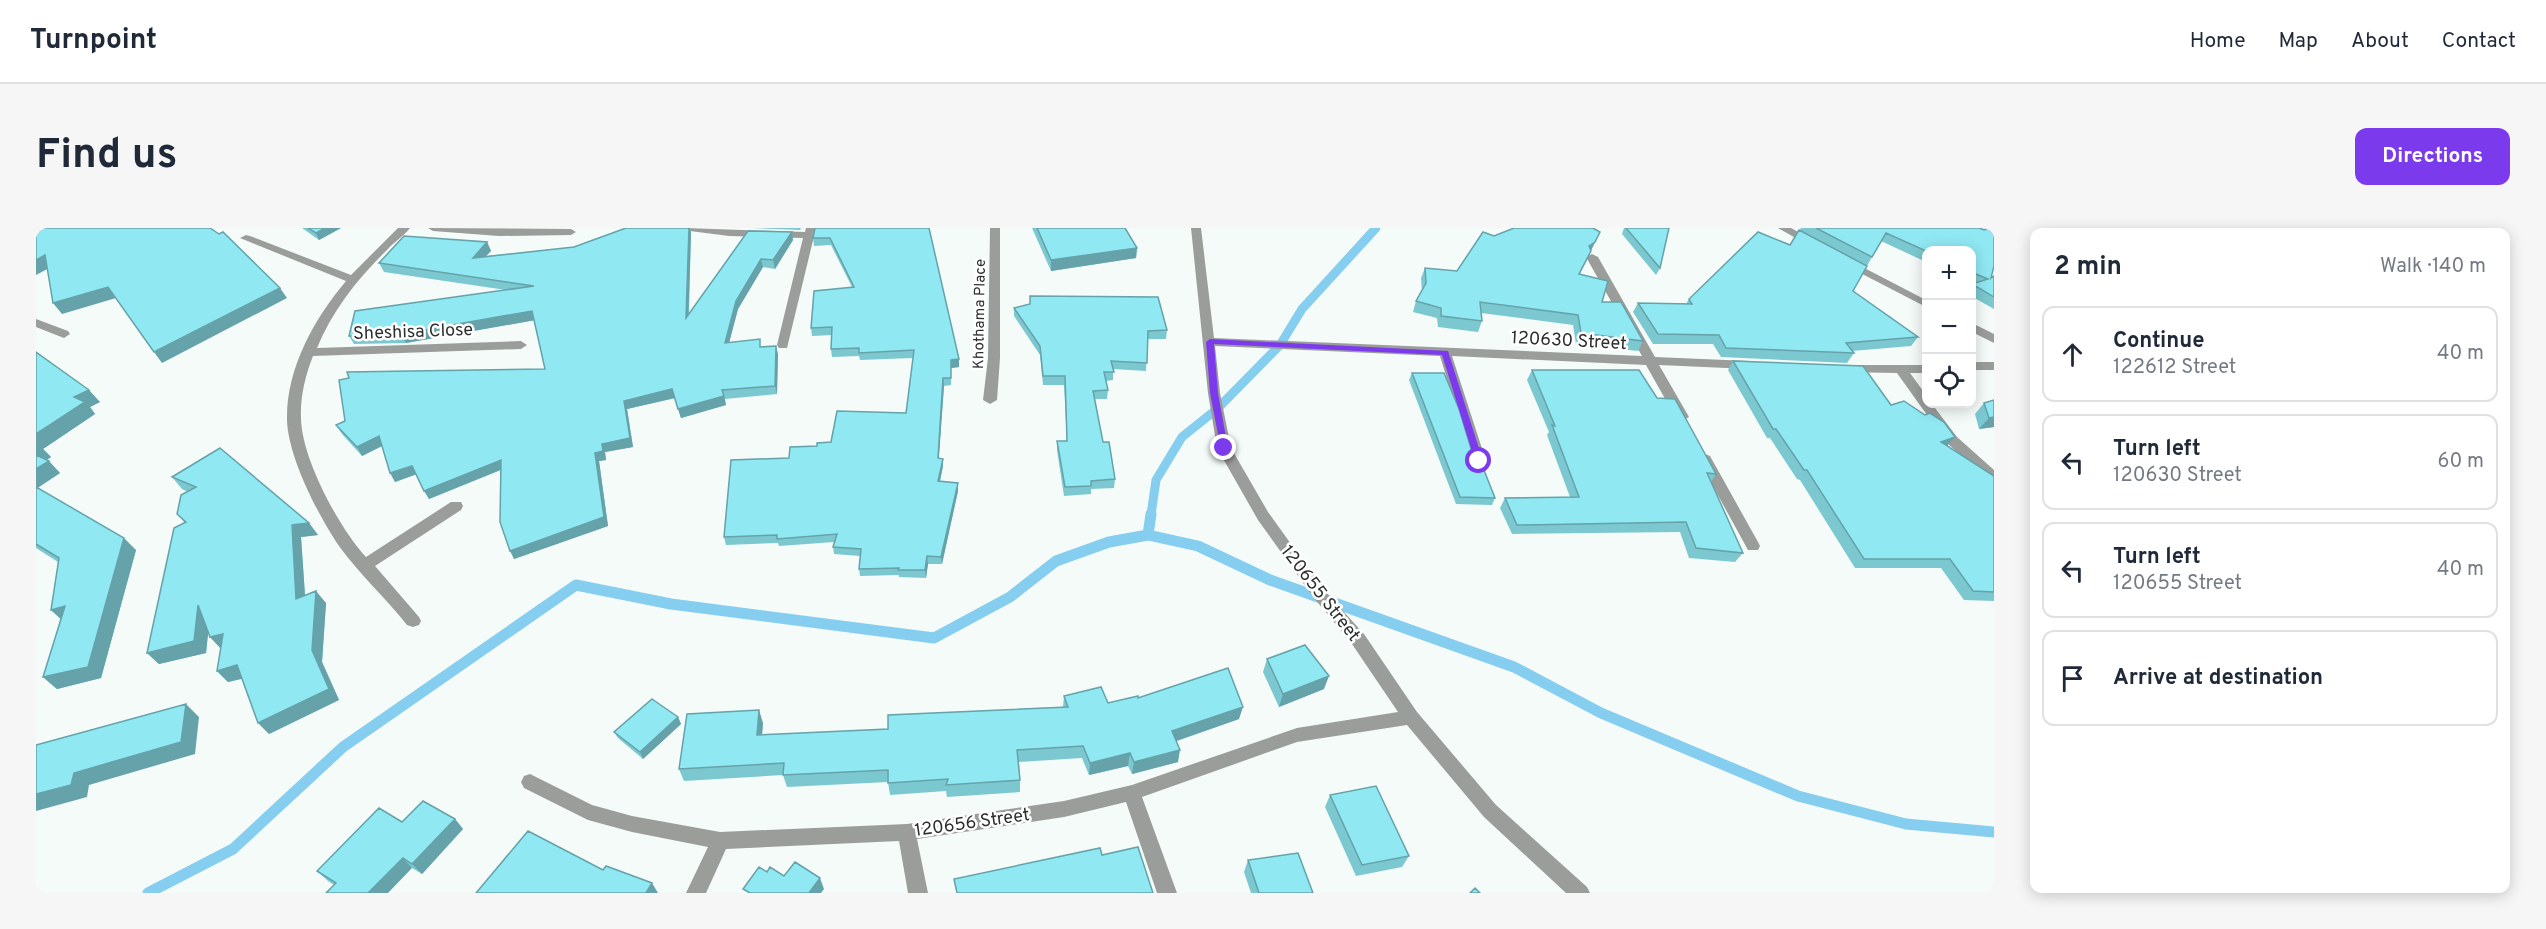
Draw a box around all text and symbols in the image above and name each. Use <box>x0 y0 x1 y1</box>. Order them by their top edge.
text: Turnpoint <box>30 23 157 59</box>
text: Home <box>2190 28 2246 55</box>
text: Map <box>2279 28 2318 55</box>
text: About <box>2351 28 2409 55</box>
text: Contact <box>2442 28 2516 55</box>
button: Directions <box>2355 128 2510 185</box>
text: Find us <box>36 130 177 183</box>
map controls <box>1922 246 1976 408</box>
button: + <box>1922 246 1976 300</box>
text: 2 min <box>2054 251 2122 284</box>
text: Walk · 140 m <box>2380 254 2486 280</box>
street label: Khothama Place <box>970 259 991 369</box>
button: − <box>1922 300 1976 354</box>
street label: Sheshisa Close <box>353 319 473 346</box>
street label: 120630 Street <box>1510 327 1627 356</box>
text: Continue <box>2113 328 2204 355</box>
icon: ahead <box>2056 338 2089 371</box>
text: 40 m <box>2437 341 2484 367</box>
button: locate <box>1922 354 1976 408</box>
text: 122612 Street <box>2113 355 2236 381</box>
route end <box>1210 434 1236 460</box>
text: Turn left <box>2113 436 2201 463</box>
icon: left <box>2056 446 2089 479</box>
route start <box>1465 447 1491 473</box>
text: 60 m <box>2438 449 2484 475</box>
text: 120630 Street <box>2113 463 2242 489</box>
street label: 120655 Street <box>1275 541 1365 647</box>
text: Turn left <box>2113 544 2201 571</box>
icon: left <box>2056 554 2089 587</box>
text: 40 m <box>2437 557 2484 583</box>
text: 120655 Street <box>2113 571 2242 597</box>
icon: arrive <box>2056 662 2089 695</box>
text: Arrive at destination <box>2113 665 2323 692</box>
street label: 120656 Street <box>913 804 1031 843</box>

